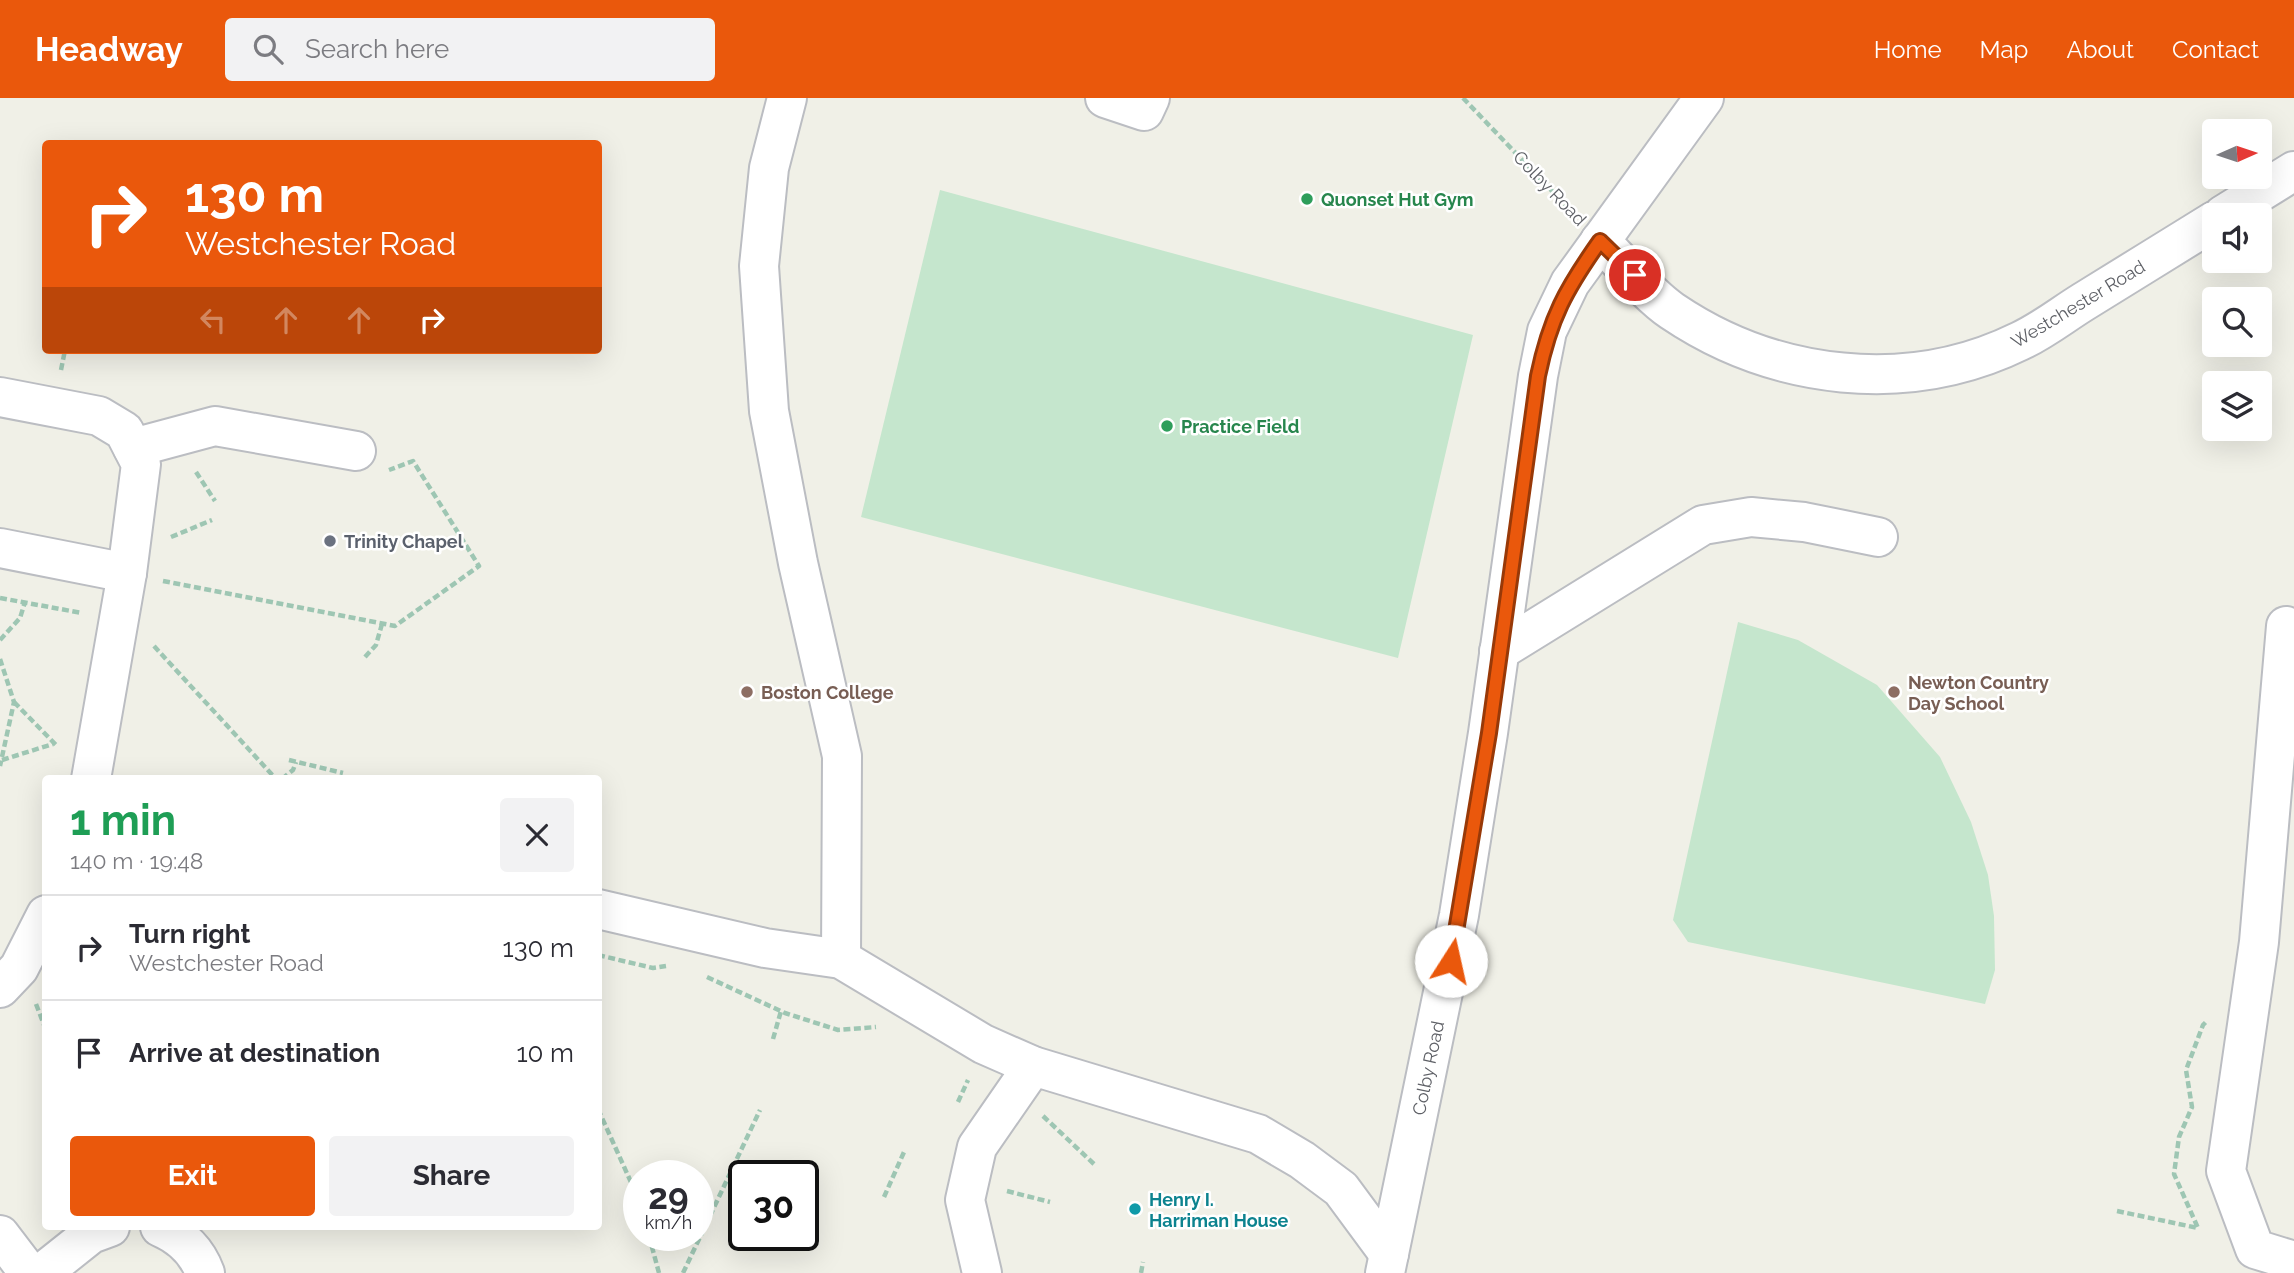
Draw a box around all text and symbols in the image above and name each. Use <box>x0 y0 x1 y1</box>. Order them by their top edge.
search box <box>225 18 715 81</box>
text: Headway <box>35 30 183 69</box>
icon: search <box>249 30 287 68</box>
text: Search here <box>305 34 449 64</box>
text: Home <box>1874 35 1942 64</box>
text: Map <box>1980 35 2028 64</box>
text: About <box>2066 35 2134 64</box>
text: Contact <box>2172 35 2259 64</box>
north arrow <box>2202 119 2272 189</box>
map controls <box>2202 119 2272 441</box>
street label: Colby Road <box>1509 146 1591 230</box>
text: 130 m <box>185 166 324 223</box>
icon: right <box>70 168 161 259</box>
place label: Quonset Hut Gym <box>1321 189 1474 210</box>
marker: Quonset Hut Gym <box>1299 191 1315 207</box>
button: sound <box>2202 203 2272 273</box>
text: Westchester Road <box>185 225 456 262</box>
pin <box>1605 245 1665 305</box>
icon: arrive <box>1616 256 1654 294</box>
street label: Westchester Road <box>2007 256 2149 352</box>
button: search <box>2202 287 2272 357</box>
icon: left <box>194 301 232 339</box>
icon: ahead <box>267 301 305 339</box>
icon: ahead <box>340 301 378 339</box>
icon: right <box>413 301 451 339</box>
button: layers <box>2202 371 2272 441</box>
place label: Practice Field <box>1181 416 1299 437</box>
marker: Practice Field <box>1159 418 1175 434</box>
place label: Trinity Chapel <box>344 531 464 552</box>
marker: Trinity Chapel <box>322 533 338 549</box>
place label: Newton Country Day School <box>1908 672 2049 714</box>
place label: Boston College <box>761 682 894 703</box>
marker: Boston College <box>739 684 755 700</box>
marker: Newton Country Day School <box>1886 684 1902 700</box>
text: 1 min <box>70 796 176 845</box>
button: close <box>500 798 574 872</box>
text: 140 m · 19:48 <box>70 847 203 874</box>
text: Turn right <box>129 919 250 949</box>
position arrow <box>1414 924 1488 998</box>
icon: right <box>70 929 108 967</box>
text: 130 m <box>503 933 574 963</box>
text: Westchester Road <box>129 949 324 976</box>
street label: Colby Road <box>1408 1019 1448 1117</box>
icon: arrive <box>70 1034 108 1072</box>
text: Arrive at destination <box>129 1038 380 1068</box>
text: 10 m <box>516 1038 574 1068</box>
button: Exit <box>70 1136 315 1216</box>
button: Share <box>329 1136 574 1216</box>
speed limit sign: 30 <box>728 1160 819 1251</box>
text: 29 <box>648 1176 689 1217</box>
place label: Henry I. Harriman House <box>1149 1189 1289 1231</box>
marker: Henry I. Harriman House <box>1127 1201 1143 1217</box>
text: km/h <box>645 1212 692 1233</box>

